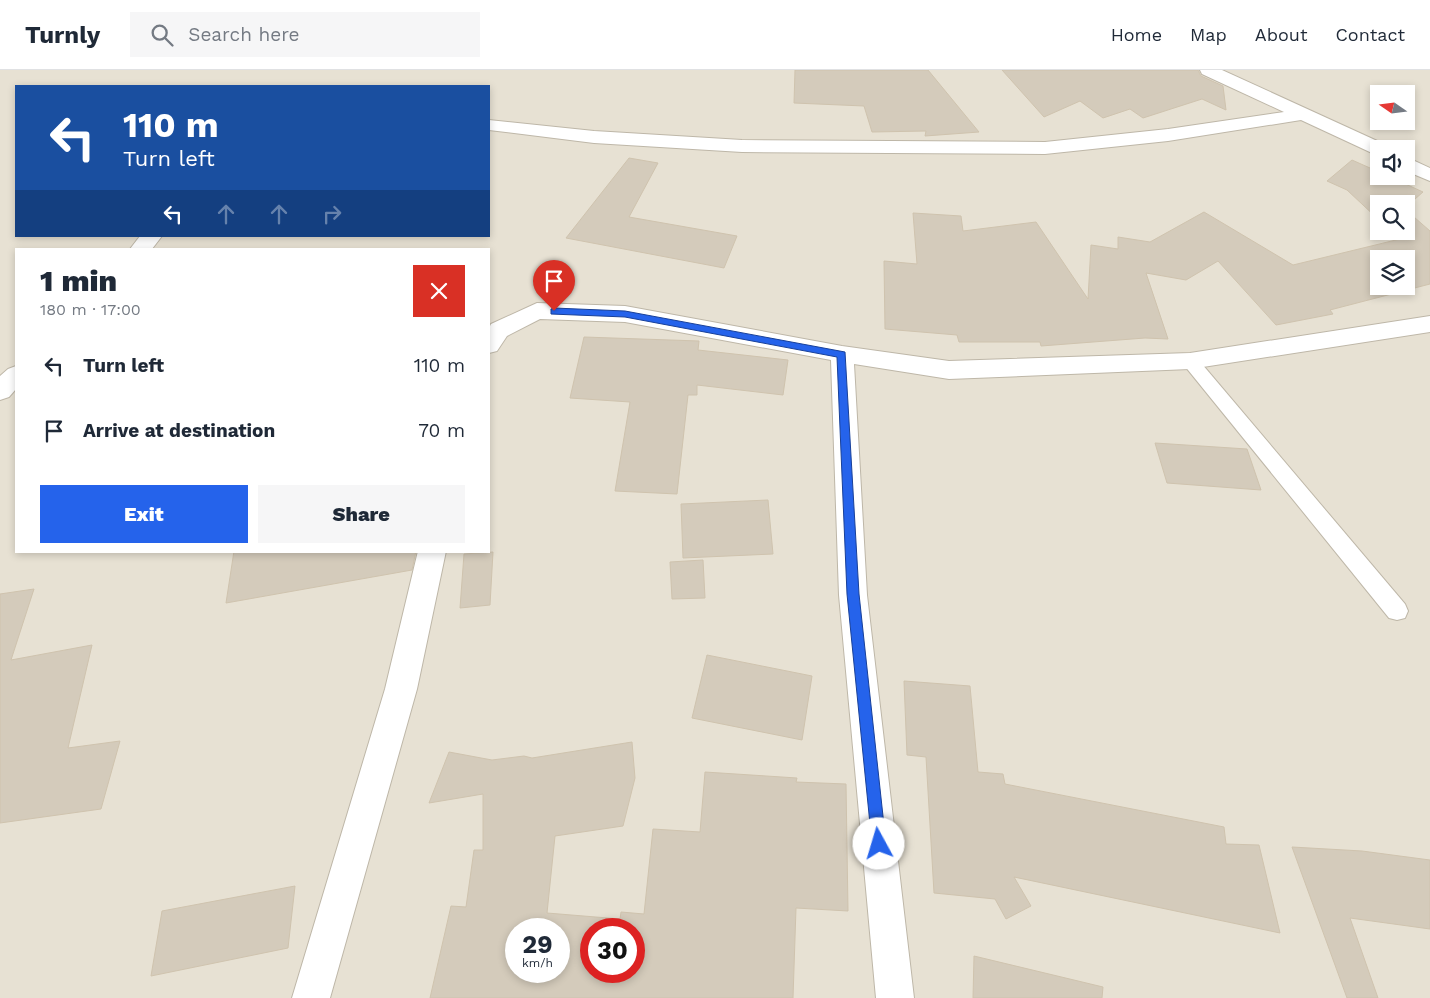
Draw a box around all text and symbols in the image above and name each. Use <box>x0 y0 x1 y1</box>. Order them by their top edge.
search box <box>130 12 480 57</box>
text: Turnly <box>25 21 100 49</box>
icon: search <box>148 21 176 49</box>
text: Search here <box>188 23 300 46</box>
text: Home <box>1111 24 1162 45</box>
text: Map <box>1190 24 1227 45</box>
text: About <box>1255 24 1307 45</box>
text: Contact <box>1335 24 1405 45</box>
north arrow <box>1370 85 1415 130</box>
map controls <box>1370 85 1415 295</box>
text: 110 m <box>123 104 219 146</box>
icon: left <box>40 105 105 170</box>
button: sound <box>1370 140 1415 185</box>
text: Turn left <box>123 146 215 171</box>
button: search <box>1370 195 1415 240</box>
icon: left <box>159 200 187 228</box>
icon: ahead <box>212 200 240 228</box>
icon: ahead <box>265 200 293 228</box>
icon: right <box>318 200 346 228</box>
button: layers <box>1370 250 1415 295</box>
pin <box>533 260 575 311</box>
text: 1 min <box>40 263 117 298</box>
button: close <box>413 265 465 317</box>
icon: arrive <box>540 267 568 295</box>
text: 180 m · 17:00 <box>40 300 141 319</box>
icon: left <box>40 352 68 380</box>
text: Turn left <box>83 354 164 377</box>
text: 110 m <box>414 354 465 377</box>
icon: arrive <box>40 417 68 445</box>
text: Arrive at destination <box>83 419 275 442</box>
text: 70 m <box>418 419 465 442</box>
button: Exit <box>40 485 248 543</box>
button: Share <box>258 485 465 543</box>
position arrow <box>852 817 904 869</box>
speed limit sign: 30 <box>580 918 645 983</box>
text: 29 <box>522 930 553 959</box>
text: km/h <box>522 956 553 970</box>

